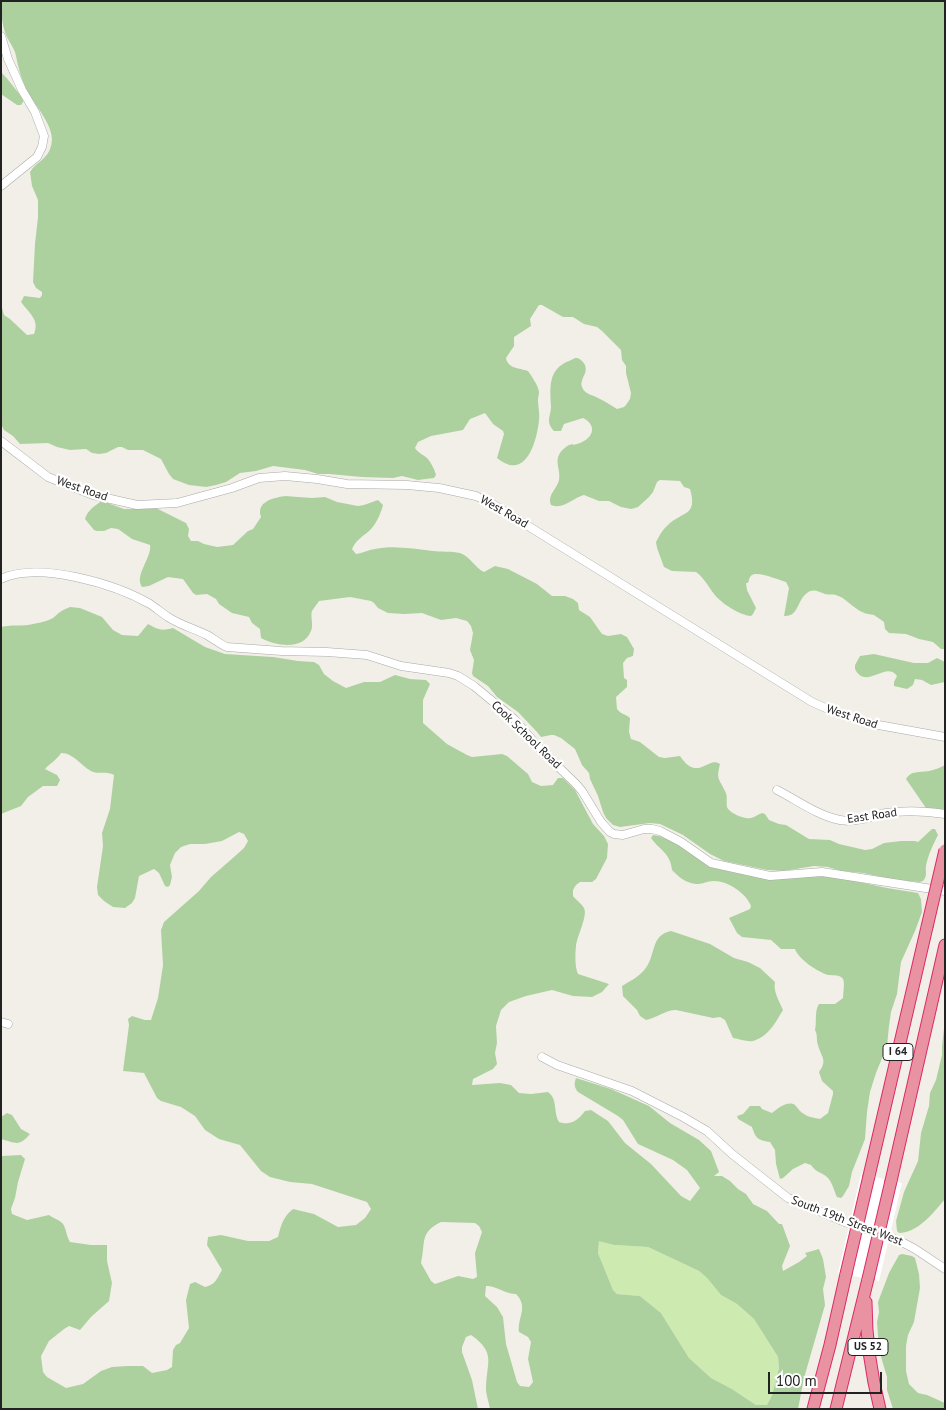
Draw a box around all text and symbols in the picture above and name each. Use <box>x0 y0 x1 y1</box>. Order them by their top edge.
street label: West Road <box>54 474 110 504</box>
street label: West Road <box>477 492 531 532</box>
street label: Cook School Road <box>488 698 564 772</box>
street label: West Road <box>824 702 880 732</box>
street label: East Road <box>846 805 898 827</box>
road number: I 64 <box>883 1044 913 1060</box>
street label: South 19th Street West <box>789 1193 905 1249</box>
road number: US 52 <box>848 1338 888 1355</box>
scale bar <box>771 1362 885 1394</box>
text: 100 m <box>776 1371 817 1390</box>

